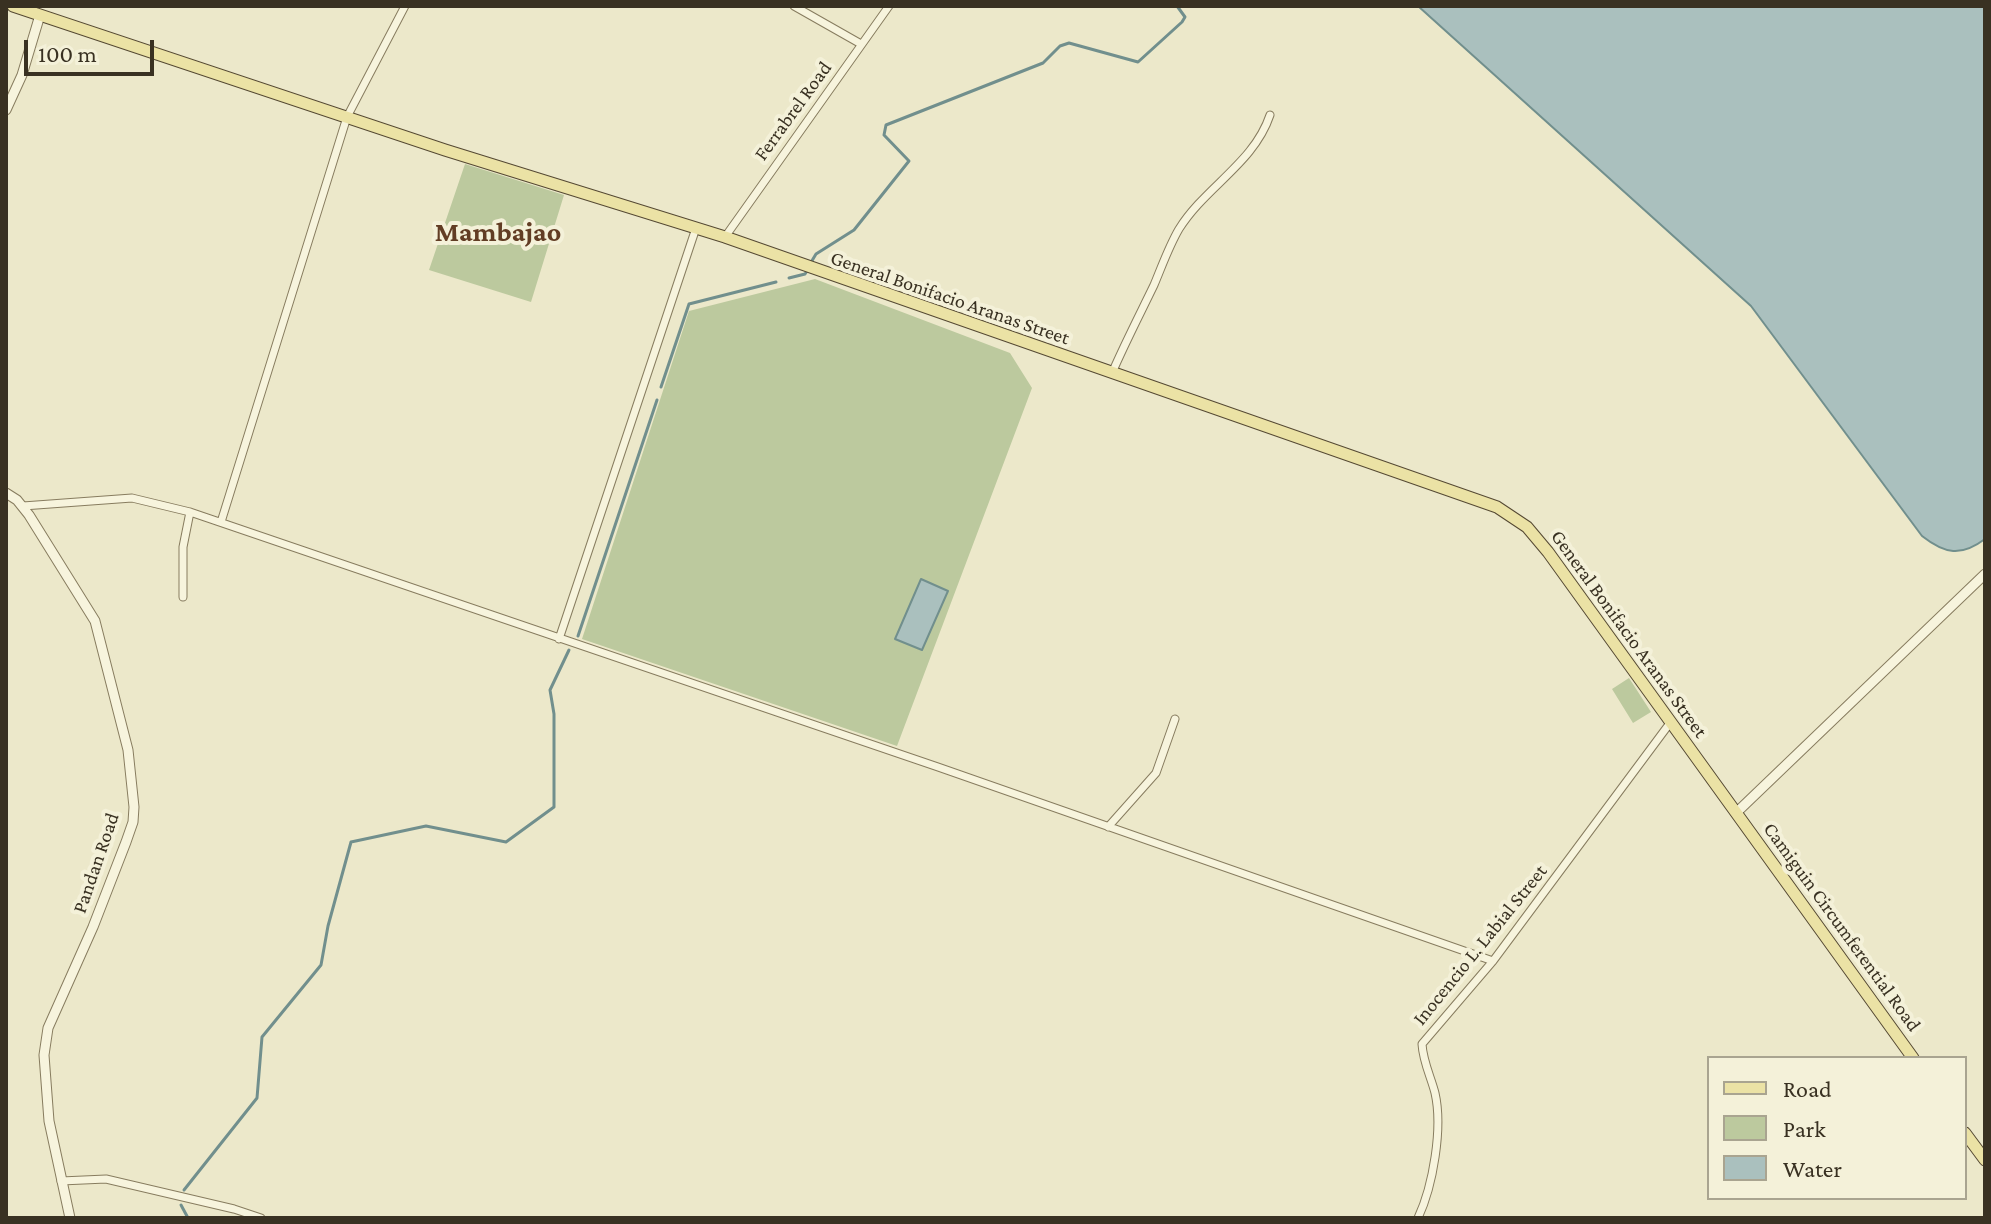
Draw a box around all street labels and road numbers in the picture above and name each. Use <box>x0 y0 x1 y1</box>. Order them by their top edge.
street label: Ferrabrel Road <box>749 57 837 165</box>
street label: General Bonifacio Aranas Street <box>827 246 1073 350</box>
street label: General Bonifacio Aranas Street <box>1546 525 1712 743</box>
street label: Pandan Road <box>68 810 124 916</box>
street label: Camiguin Circumferential Road <box>1758 818 1926 1036</box>
street label: Inocencio L. Labial Street <box>1408 860 1552 1030</box>

